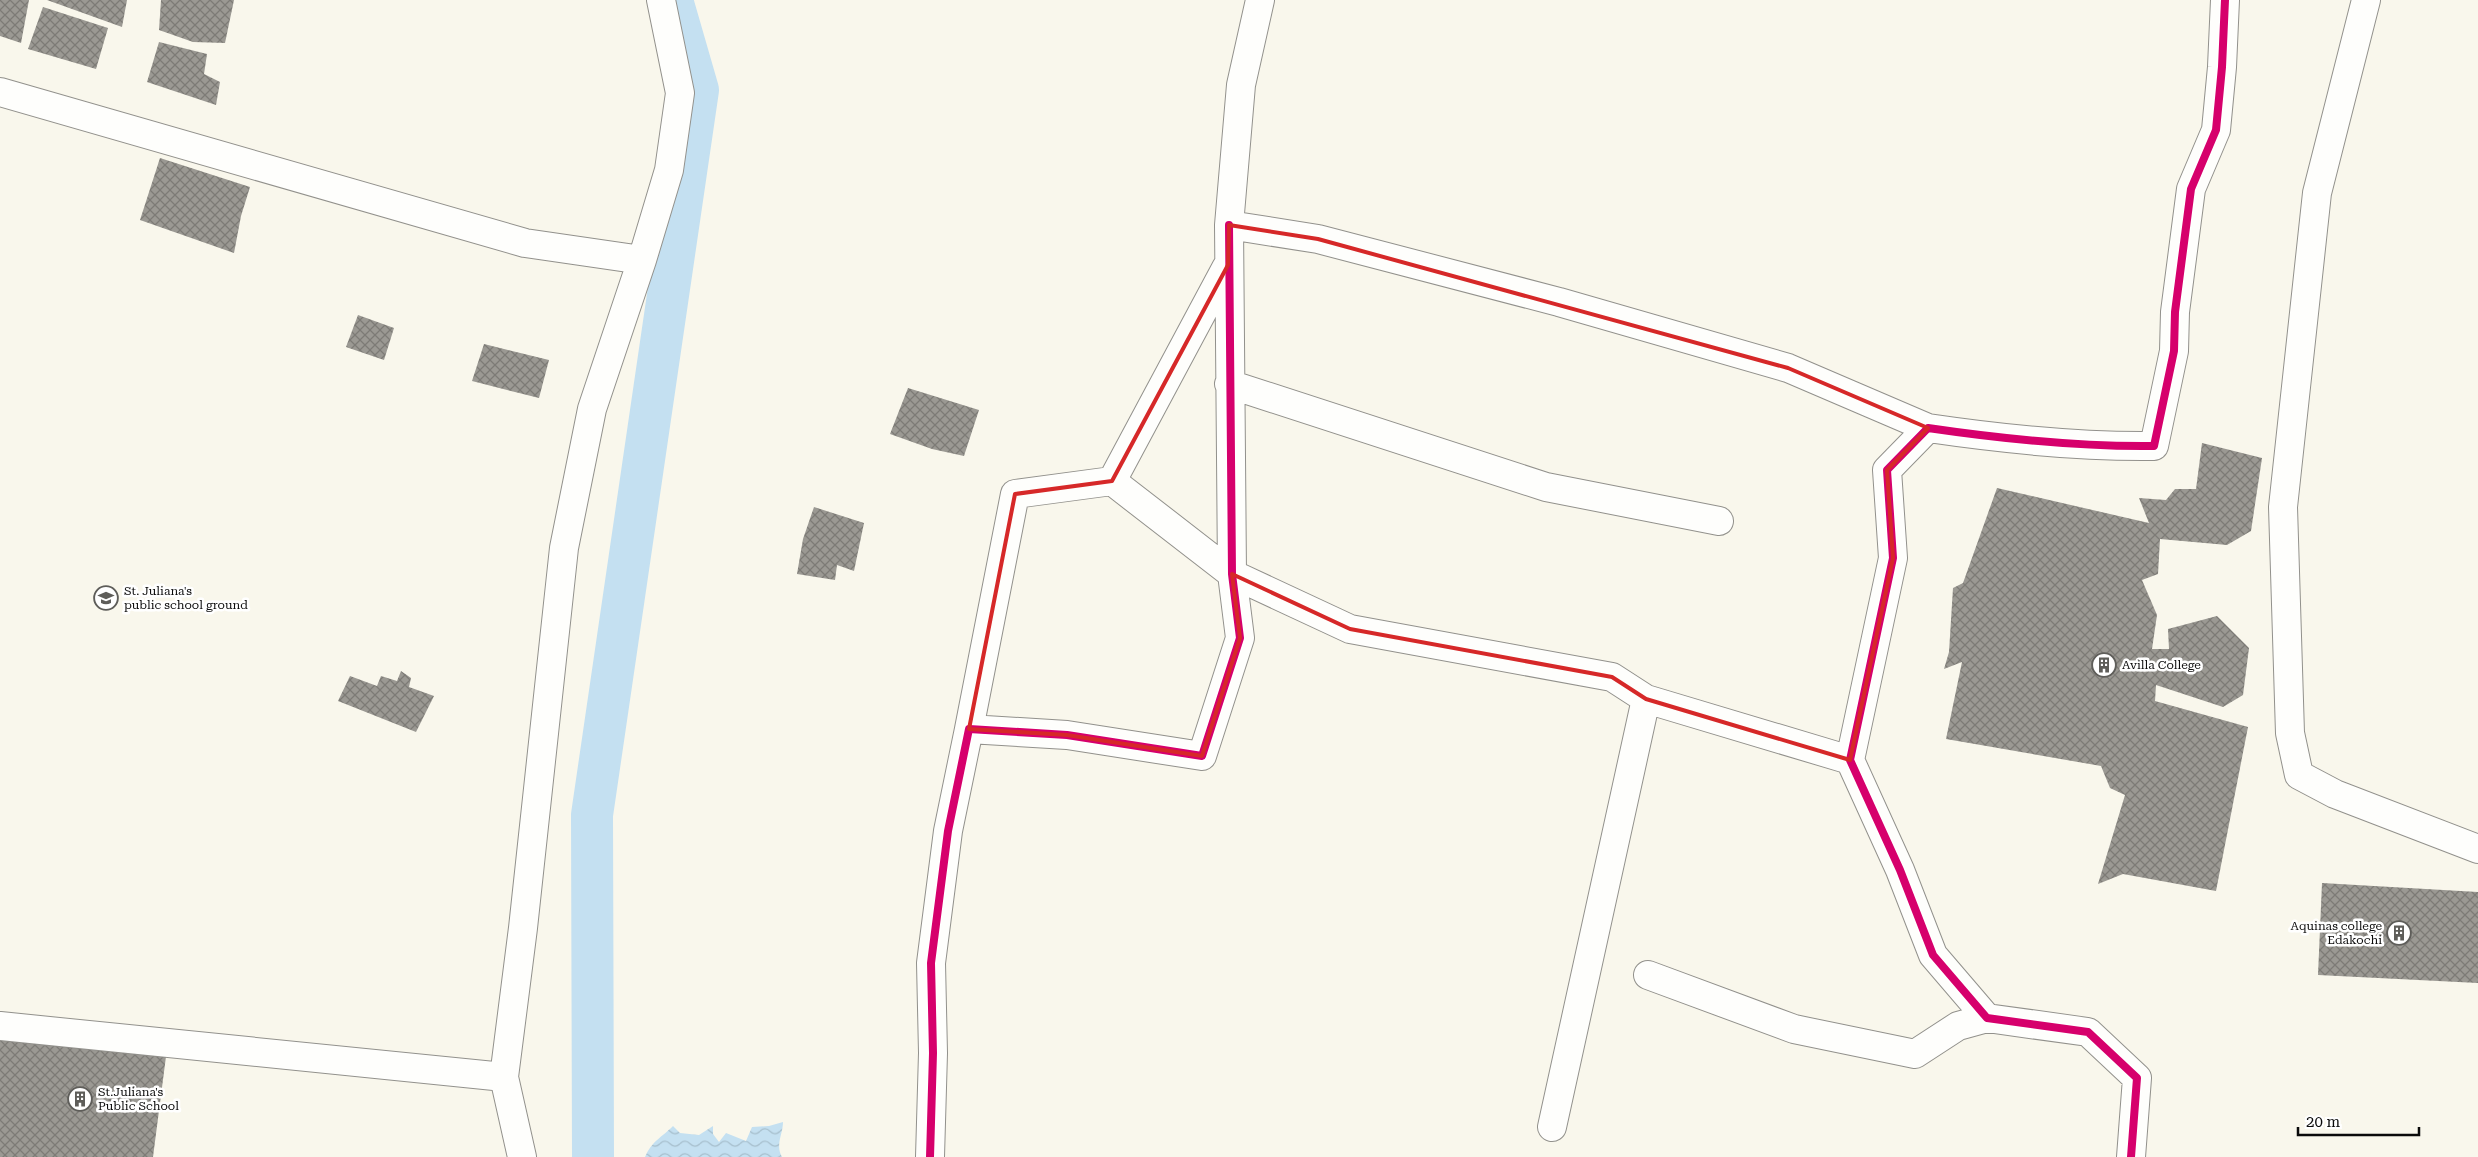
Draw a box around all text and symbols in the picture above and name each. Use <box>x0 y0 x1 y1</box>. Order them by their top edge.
place label: St. Juliana's public school ground <box>124 584 248 612</box>
school or university icon: St. Juliana's public school ground <box>93 585 119 611</box>
building icon: Avilla College <box>2091 652 2117 678</box>
place label: Avilla College <box>2122 658 2201 672</box>
place label: Aquinas college Edakochi <box>2291 919 2382 947</box>
building icon: Aquinas college Edakochi <box>2386 920 2412 946</box>
place label: St.Juliana's Public School <box>98 1085 179 1113</box>
building icon: St.Juliana's Public School <box>67 1086 93 1112</box>
scale bar <box>2298 1104 2419 1136</box>
text: 20 m <box>2306 1113 2341 1131</box>

